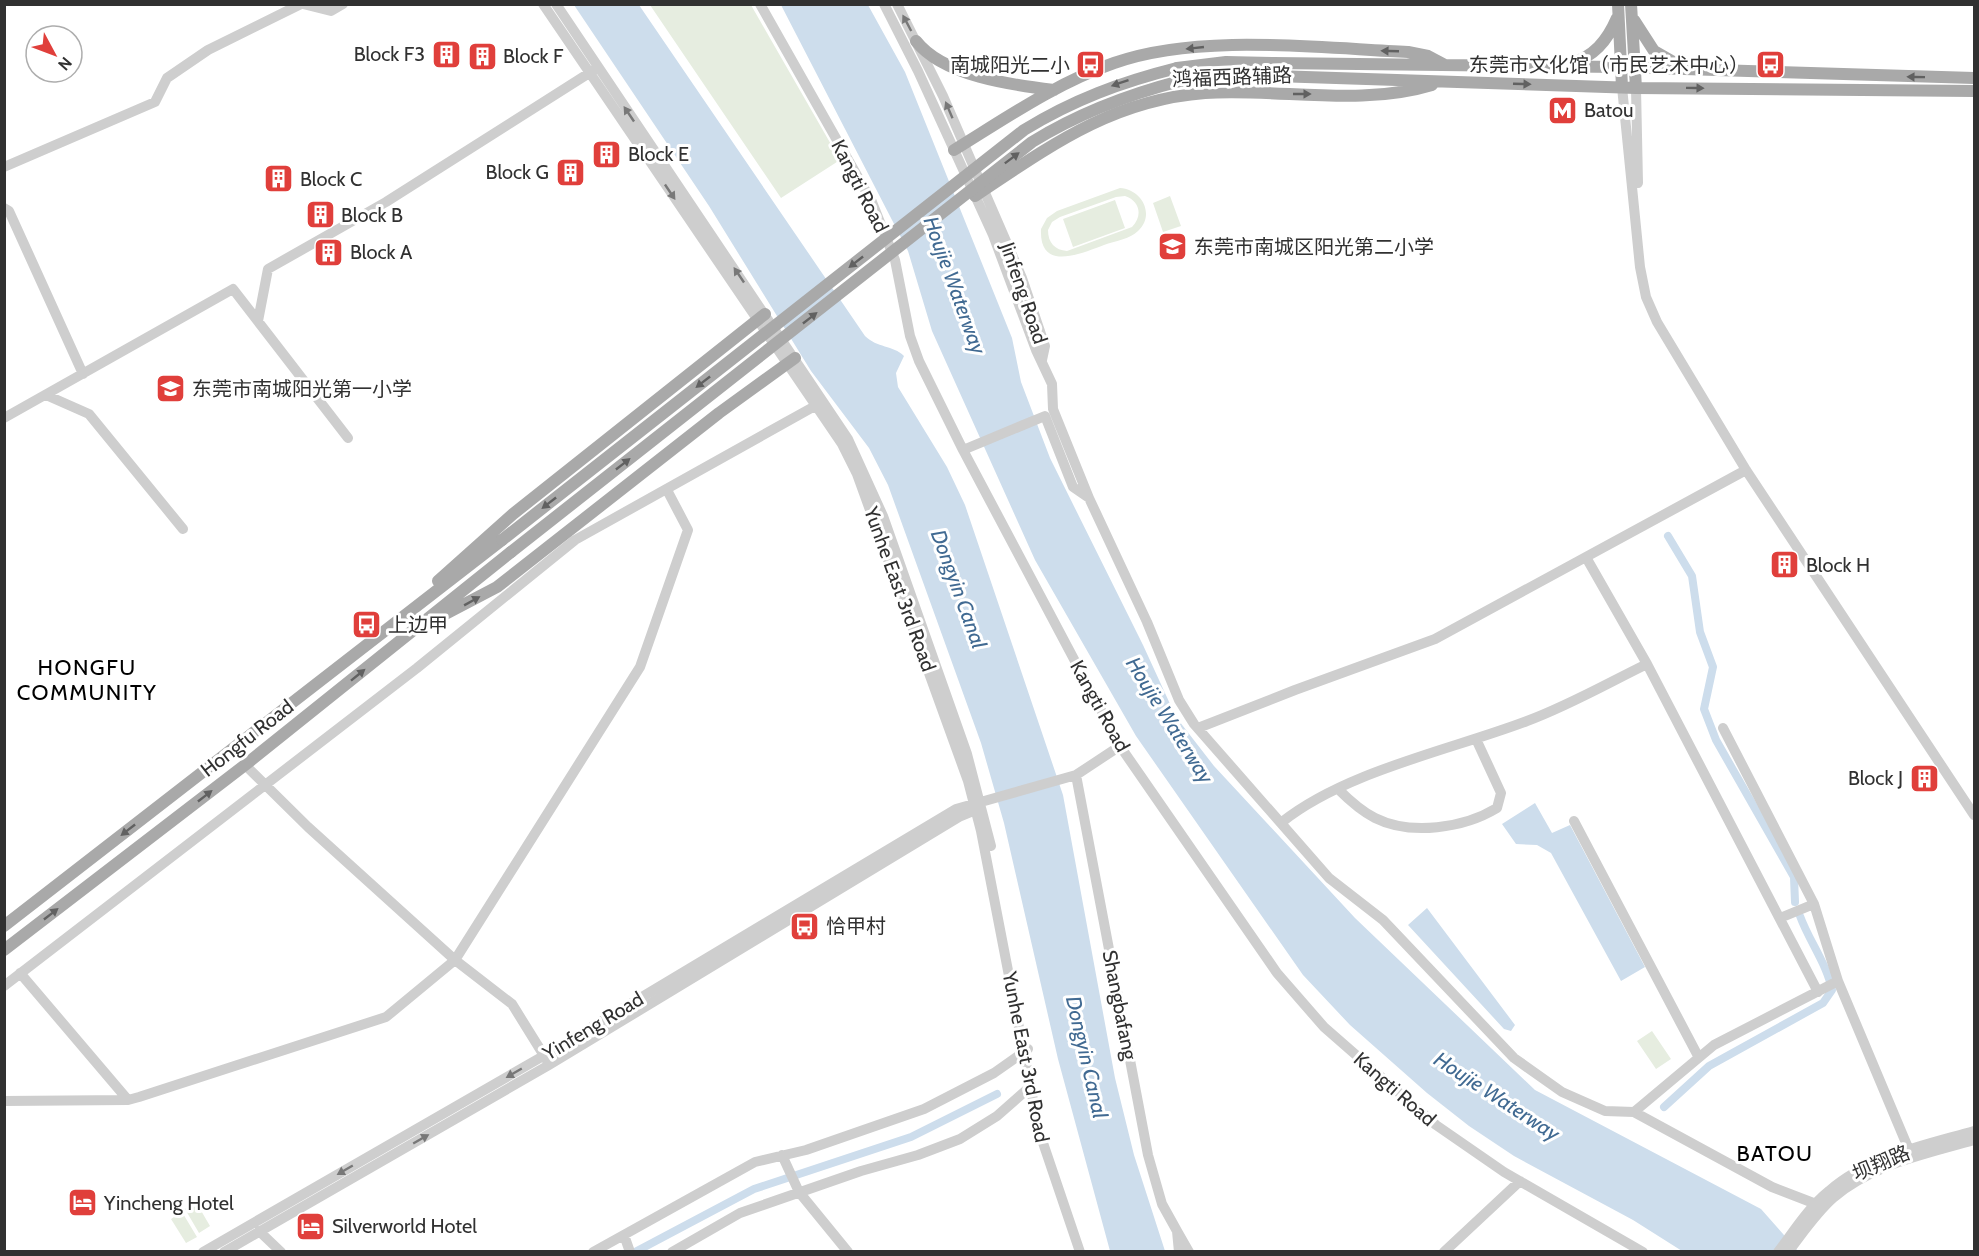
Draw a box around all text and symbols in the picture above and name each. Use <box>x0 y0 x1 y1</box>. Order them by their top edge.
one-way arrow <box>902 14 912 31</box>
north arrow <box>24 24 84 84</box>
building icon: Block F3 <box>430 38 462 70</box>
building icon: Block F <box>466 40 498 72</box>
place label: Block F3 <box>354 42 425 66</box>
one-way arrow <box>1186 43 1205 53</box>
place label: Block F <box>503 44 564 68</box>
one-way arrow <box>1381 46 1400 56</box>
bus stop icon: 南城阳光二小 <box>1075 49 1107 81</box>
bus stop icon: 东莞市文化馆（市民艺术中心） <box>1754 49 1786 81</box>
text: N <box>54 53 76 74</box>
place label: 南城阳光二小 <box>950 53 1070 77</box>
place label: 东莞市文化馆（市民艺术中心） <box>1469 53 1749 77</box>
street label: 鸿福西路辅路 <box>1172 63 1292 91</box>
one-way arrow <box>1907 72 1926 81</box>
one-way arrow <box>1111 79 1129 89</box>
one-way arrow <box>1512 80 1531 89</box>
one-way arrow <box>1685 83 1704 93</box>
one-way arrow <box>1292 89 1311 99</box>
metro station icon: Batou <box>1547 94 1579 126</box>
place label: Batou <box>1584 98 1633 122</box>
one-way arrow <box>944 101 954 119</box>
one-way arrow <box>623 106 635 122</box>
street label: Kangti Road <box>826 136 894 236</box>
building icon: Block E <box>591 138 623 170</box>
place label: Block E <box>628 142 689 166</box>
one-way arrow <box>1004 152 1019 164</box>
building icon: Block G <box>554 156 586 188</box>
place label: Block G <box>486 160 549 184</box>
building icon: Block C <box>263 163 295 195</box>
place label: Block C <box>300 167 362 191</box>
one-way arrow <box>664 184 676 200</box>
building icon: Block B <box>304 199 336 231</box>
place label: Block B <box>341 203 403 227</box>
water label: Houjie Waterway <box>918 213 992 359</box>
school or university icon: 东莞市南城区阳光第二小学 <box>1157 231 1189 263</box>
place label: 东莞市南城区阳光第二小学 <box>1194 235 1434 259</box>
building icon: Block A <box>313 236 345 268</box>
street label: Jinfeng Road <box>995 238 1053 347</box>
place label: Block A <box>350 240 413 264</box>
one-way arrow <box>848 255 864 268</box>
one-way arrow <box>733 267 744 283</box>
one-way arrow <box>802 312 818 325</box>
school or university icon: 东莞市南城阳光第一小学 <box>155 373 187 405</box>
one-way arrow <box>695 376 710 388</box>
place label: 东莞市南城阳光第一小学 <box>192 377 412 401</box>
one-way arrow <box>615 458 631 471</box>
one-way arrow <box>542 496 557 508</box>
street label: Yunhe East 3rd Road <box>859 503 941 675</box>
water label: Dongyin Canal <box>926 526 992 652</box>
building icon: Block H <box>1769 549 1801 581</box>
place label: Block H <box>1806 553 1870 577</box>
one-way arrow <box>464 596 480 607</box>
bus stop icon: 上边甲 <box>351 609 383 641</box>
place label: 上边甲 <box>388 613 448 637</box>
water label: Houjie Waterway <box>1120 652 1220 790</box>
district label: HONGFU COMMUNITY <box>17 654 157 706</box>
street label: Kangti Road <box>1065 656 1135 756</box>
one-way arrow <box>351 669 366 681</box>
street label: Hongfu Road <box>196 694 298 782</box>
building icon: Block J <box>1908 762 1940 794</box>
place label: Block J <box>1848 766 1903 790</box>
one-way arrow <box>198 790 213 802</box>
one-way arrow <box>120 824 136 836</box>
one-way arrow <box>43 908 59 921</box>
bus stop icon: 恰甲村 <box>789 910 821 942</box>
place label: 恰甲村 <box>826 914 886 938</box>
street label: Shangbafang <box>1098 948 1143 1063</box>
street label: Yunhe East 3rd Road <box>997 969 1054 1144</box>
street label: Yinfeng Road <box>537 987 648 1066</box>
water label: Dongyin Canal <box>1061 993 1113 1121</box>
water label: Houjie Waterway <box>1429 1046 1566 1147</box>
street label: Kangti Road <box>1349 1047 1441 1131</box>
one-way arrow <box>505 1068 522 1078</box>
one-way arrow <box>413 1133 429 1144</box>
district label: BATOU <box>1736 1140 1814 1167</box>
street label: 坝翔路 <box>1849 1140 1913 1186</box>
one-way arrow <box>337 1164 353 1175</box>
hotel icon: Yincheng Hotel <box>67 1187 99 1219</box>
place label: Yincheng Hotel <box>103 1191 234 1215</box>
hotel icon: Silverworld Hotel <box>295 1210 327 1242</box>
place label: Silverworld Hotel <box>332 1214 477 1238</box>

